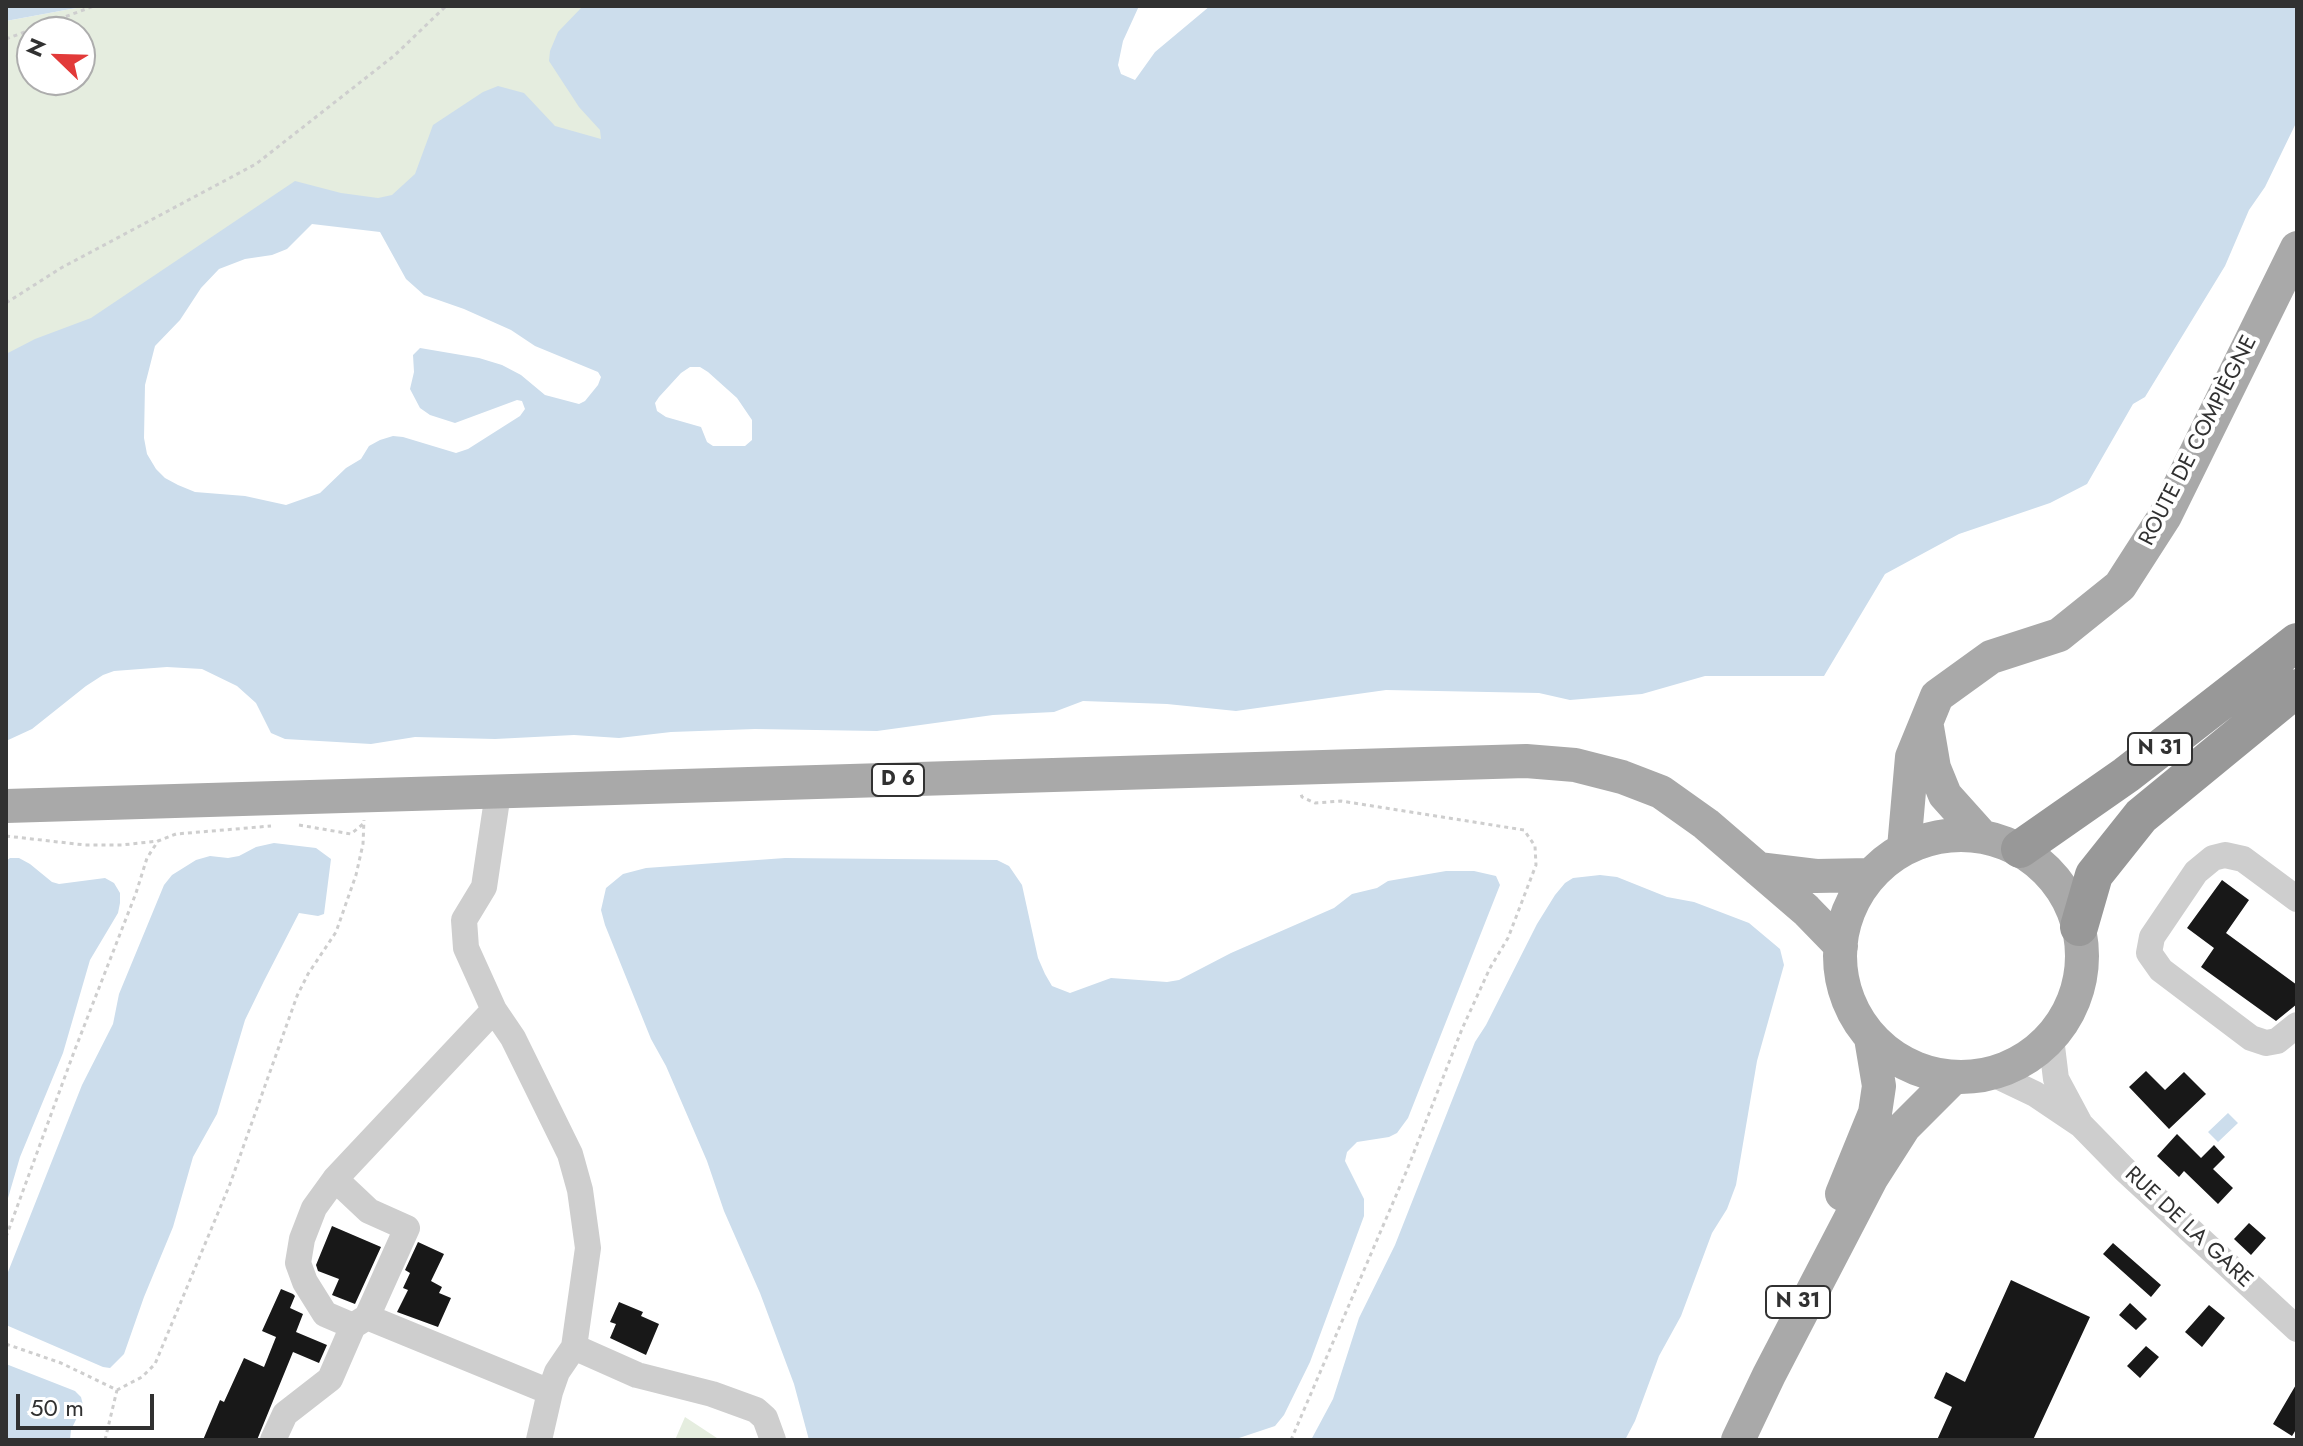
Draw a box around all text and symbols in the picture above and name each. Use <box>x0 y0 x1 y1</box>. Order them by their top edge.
north arrow <box>16 16 96 96</box>
text: N <box>18 33 54 62</box>
street label: ROUTE DE COMPIÈGNE <box>2135 332 2263 550</box>
road number: N 31 <box>2128 733 2192 765</box>
road number: D 6 <box>872 764 924 796</box>
street label: RUE DE LA GARE <box>2118 1162 2258 1294</box>
road number: N 31 <box>1766 1286 1830 1318</box>
scale bar <box>20 1378 158 1428</box>
text: 50 m <box>30 1390 84 1425</box>

